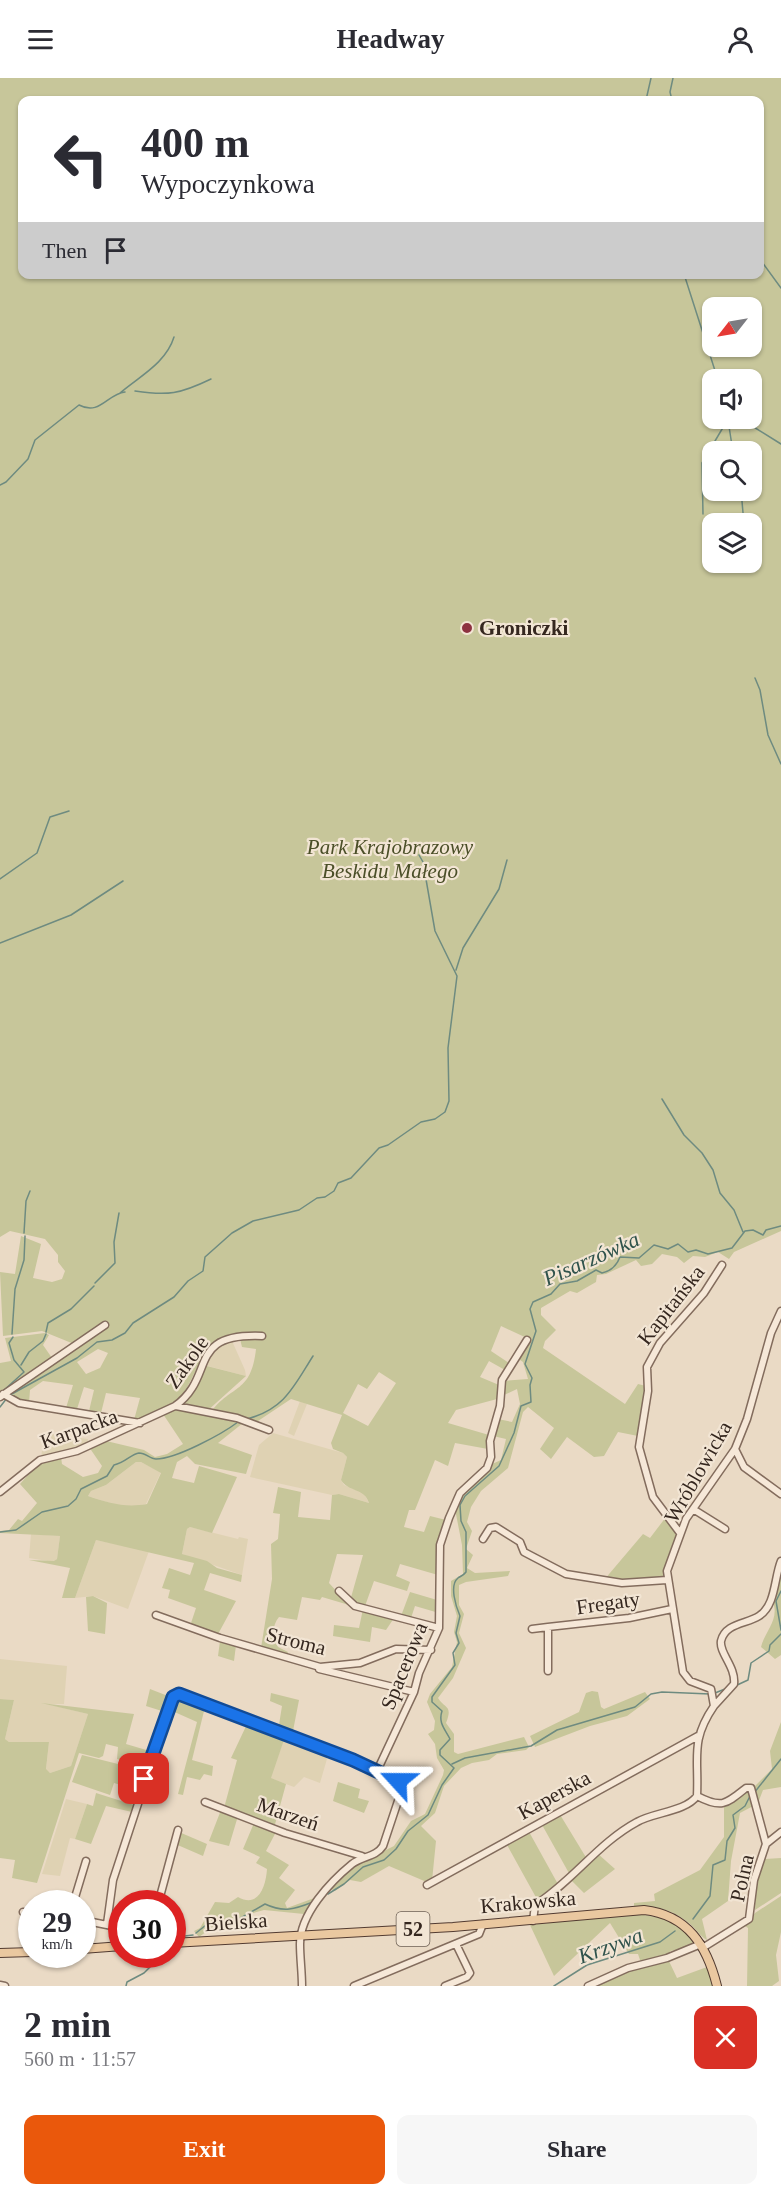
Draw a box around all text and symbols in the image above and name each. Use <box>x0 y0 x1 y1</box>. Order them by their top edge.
icon: menu <box>24 23 57 56</box>
icon: person <box>724 23 757 56</box>
text: Headway <box>337 24 445 54</box>
icon: left <box>42 120 120 198</box>
text: 400 m <box>141 120 250 166</box>
text: Wypoczynkowa <box>141 169 315 199</box>
icon: arrive <box>99 234 132 267</box>
text: Then <box>42 238 87 263</box>
north arrow <box>702 297 762 357</box>
map controls <box>702 297 762 573</box>
button: sound <box>702 369 762 429</box>
button: search <box>702 441 762 501</box>
button: layers <box>702 513 762 573</box>
place label: Groniczki <box>479 616 569 640</box>
marker: Groniczki <box>460 621 474 635</box>
park label: Park Krajobrazowy Beskidu Małego <box>306 835 474 883</box>
water label: Pisarzówka <box>538 1226 643 1291</box>
street label: Kapitańska <box>632 1260 710 1350</box>
street label: Zakole <box>160 1331 214 1393</box>
street label: Karpacka <box>37 1404 122 1454</box>
street label: Wróblowicka <box>659 1416 737 1527</box>
street label: Fregaty <box>575 1587 642 1619</box>
street label: Spacerowa <box>376 1618 433 1713</box>
street label: Stroma <box>264 1622 329 1660</box>
position arrow <box>366 1749 430 1813</box>
pin <box>118 1753 169 1804</box>
icon: arrive <box>127 1762 160 1795</box>
street label: Kaperska <box>514 1765 595 1825</box>
street label: Marzeń <box>254 1792 323 1836</box>
street label: Polna <box>725 1851 759 1904</box>
street label: Krakowska <box>479 1886 577 1918</box>
speed limit sign: 30 <box>108 1890 186 1968</box>
text: 29 <box>42 1905 72 1938</box>
street label: Bielska <box>204 1908 269 1936</box>
road number: 52 <box>396 1912 430 1946</box>
water label: Krzywa <box>573 1922 646 1969</box>
text: km/h <box>42 1936 72 1952</box>
text: 2 min <box>24 2005 111 2045</box>
button: close <box>694 2006 757 2069</box>
text: 560 m · 11:57 <box>24 2048 136 2070</box>
button: Exit <box>24 2115 385 2184</box>
button: Share <box>397 2115 757 2184</box>

